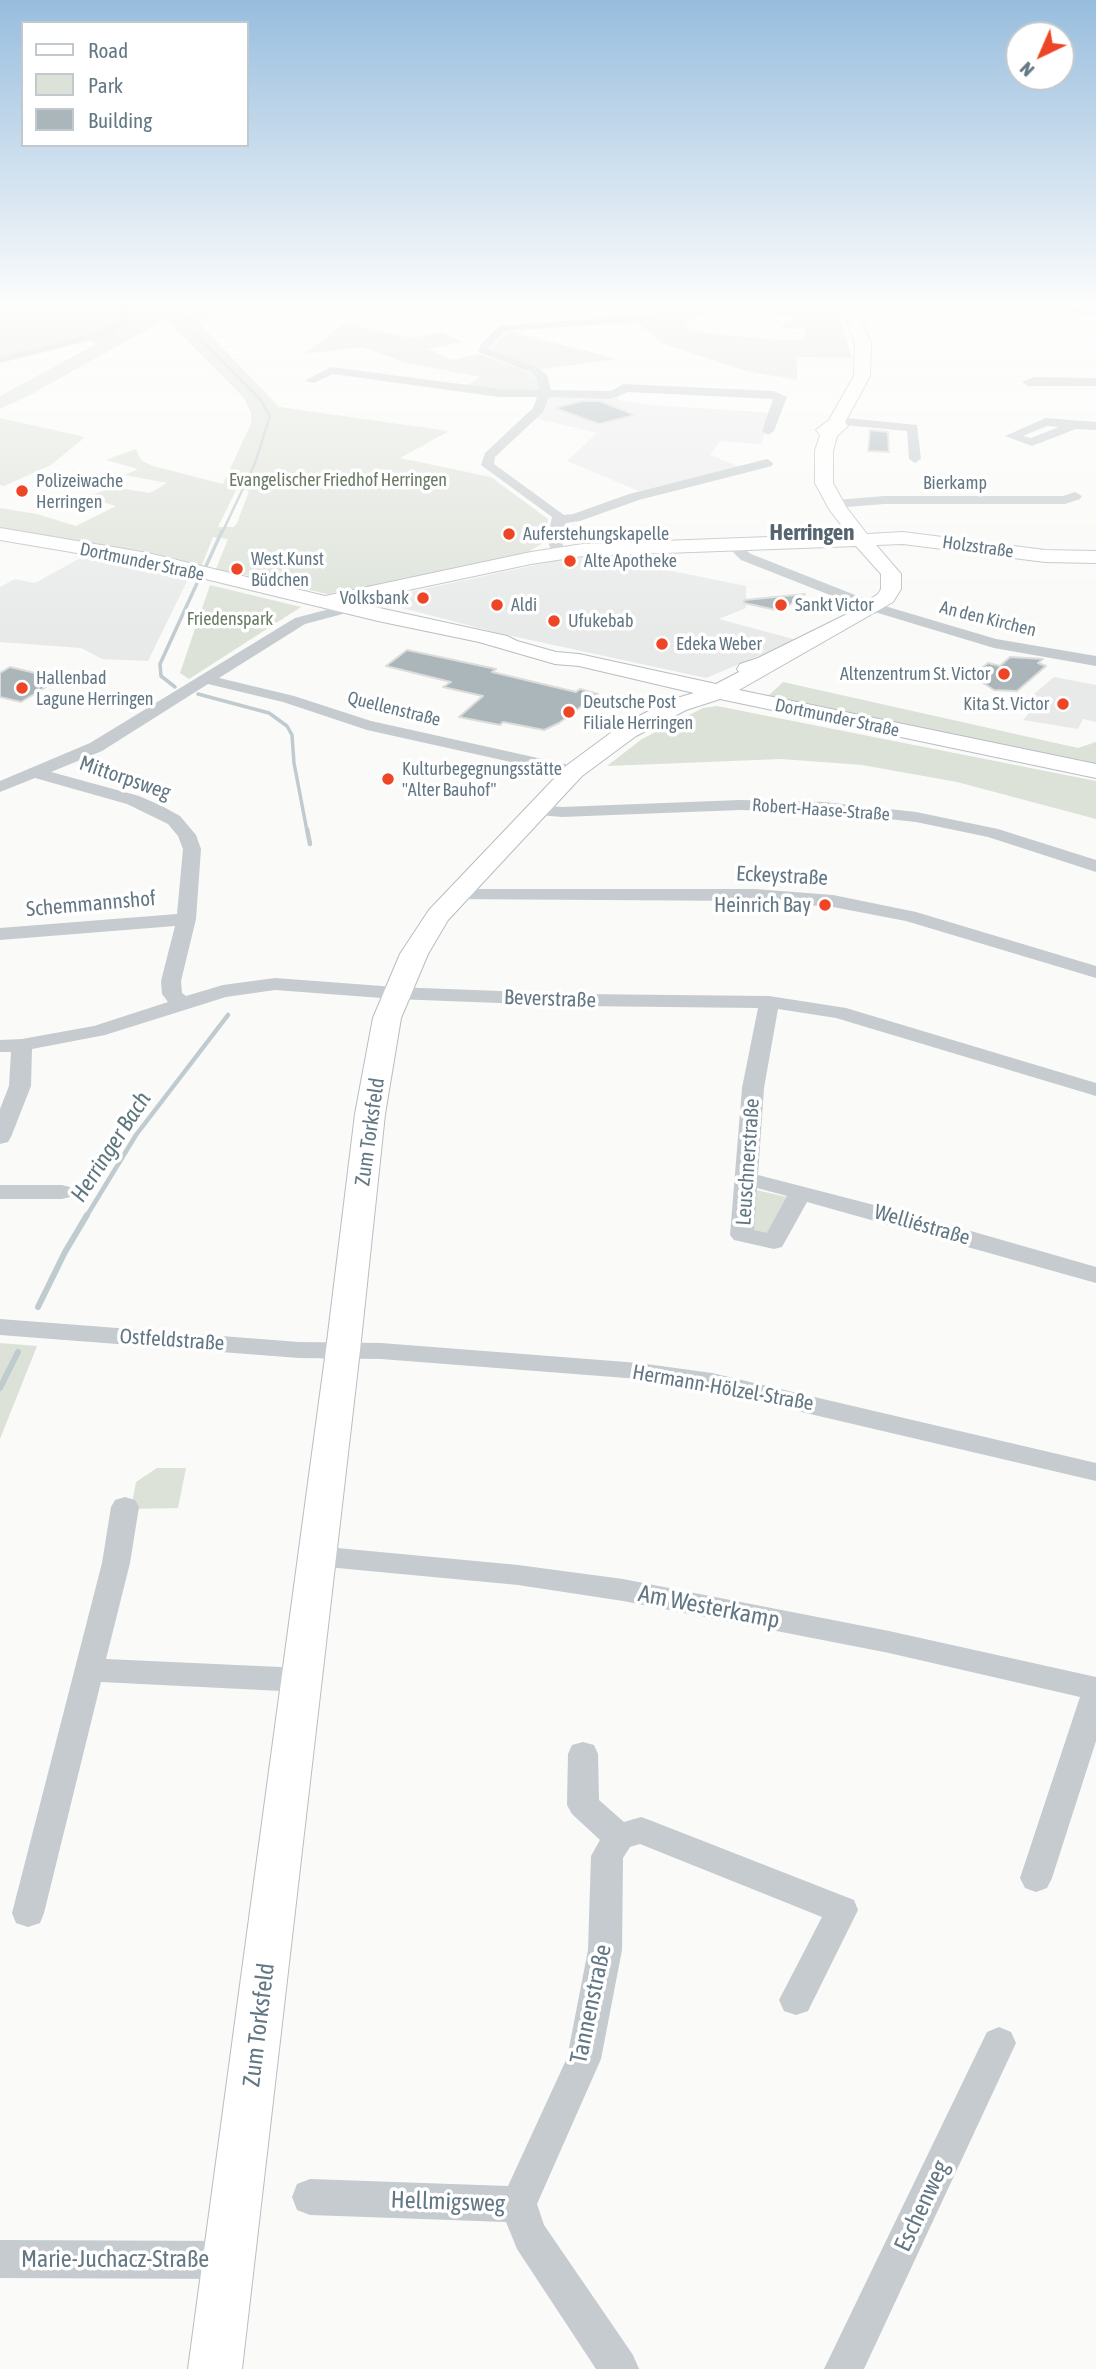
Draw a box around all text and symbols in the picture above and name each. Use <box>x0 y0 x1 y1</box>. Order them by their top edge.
legend <box>21 21 248 147</box>
north arrow <box>1005 21 1075 91</box>
text: Road <box>88 38 128 62</box>
text: N <box>1015 58 1038 81</box>
text: Park <box>88 73 123 97</box>
text: Building <box>88 108 152 132</box>
park label: Evangelischer Friedhof Herringen <box>229 469 447 491</box>
place label: Polizeiwache Herringen <box>36 470 123 512</box>
street label: Bierkamp <box>923 472 987 494</box>
marker: Polizeiwache Herringen <box>14 483 30 499</box>
district label: Herringen <box>770 519 854 547</box>
place label: Auferstehungskapelle <box>523 523 669 545</box>
marker: Auferstehungskapelle <box>501 526 517 542</box>
street label: Holzstraße <box>941 531 1015 563</box>
street label: Dortmunder Straße <box>78 538 206 586</box>
place label: West.Kunst Büdchen <box>251 548 324 590</box>
place label: Alte Apotheke <box>584 550 677 572</box>
marker: Alte Apotheke <box>562 553 578 569</box>
marker: West.Kunst Büdchen <box>229 561 245 577</box>
place label: Volksbank <box>340 587 409 609</box>
marker: Volksbank <box>415 590 431 606</box>
place label: Aldi <box>511 594 537 616</box>
place label: Sankt Victor <box>795 594 874 616</box>
marker: Aldi <box>489 597 505 613</box>
marker: Sankt Victor <box>773 597 789 613</box>
street label: An den Kirchen <box>938 597 1038 641</box>
park label: Friedenspark <box>187 608 273 630</box>
place label: Ufukebab <box>568 610 633 632</box>
marker: Ufukebab <box>546 613 562 629</box>
place label: Edeka Weber <box>676 633 762 655</box>
marker: Edeka Weber <box>654 636 670 652</box>
place label: Altenzentrum St. Victor <box>840 663 990 685</box>
marker: Altenzentrum St. Victor <box>996 666 1012 682</box>
place label: Hallenbad Lagune Herringen <box>36 667 154 710</box>
marker: Hallenbad Lagune Herringen <box>14 680 30 696</box>
street label: Quellenstraße <box>345 687 443 731</box>
place label: Deutsche Post Filiale Herringen <box>583 691 693 734</box>
place label: Kita St. Victor <box>963 693 1049 715</box>
street label: Dortmunder Straße <box>773 694 901 742</box>
marker: Kita St. Victor <box>1055 696 1071 712</box>
marker: Deutsche Post Filiale Herringen <box>561 704 577 720</box>
street label: Mittorpsweg <box>76 751 174 805</box>
place label: Kulturbegegnungsstätte "Alter Bauhof" <box>402 758 562 800</box>
marker: Kulturbegegnungsstätte "Alter Bauhof" <box>380 771 396 787</box>
street label: Robert-Haase-Straße <box>751 794 891 826</box>
street label: Eckeystraße <box>735 861 829 891</box>
street label: Schemmannshof <box>25 886 157 922</box>
place label: Heinrich Bay <box>714 892 811 918</box>
marker: Heinrich Bay <box>817 897 833 913</box>
street label: Beverstraße <box>504 985 596 1013</box>
street label: Zum Torksfeld <box>350 1076 390 1188</box>
water label: Herringer Bach <box>65 1087 157 1207</box>
street label: Leuschnerstraße <box>731 1098 765 1226</box>
street label: Welliéstraße <box>871 1199 973 1251</box>
street label: Ostfeldstraße <box>119 1324 225 1356</box>
street label: Hermann-Hölzel-Straße <box>630 1360 816 1416</box>
street label: Am Westerkamp <box>636 1579 782 1635</box>
street label: Tannenstraße <box>564 1942 618 2066</box>
street label: Zum Torksfeld <box>237 1961 281 2089</box>
street label: Eschenweg <box>888 2156 956 2256</box>
street label: Hellmigsweg <box>390 2186 506 2218</box>
street label: Marie-Juchacz-Straße <box>21 2245 209 2273</box>

